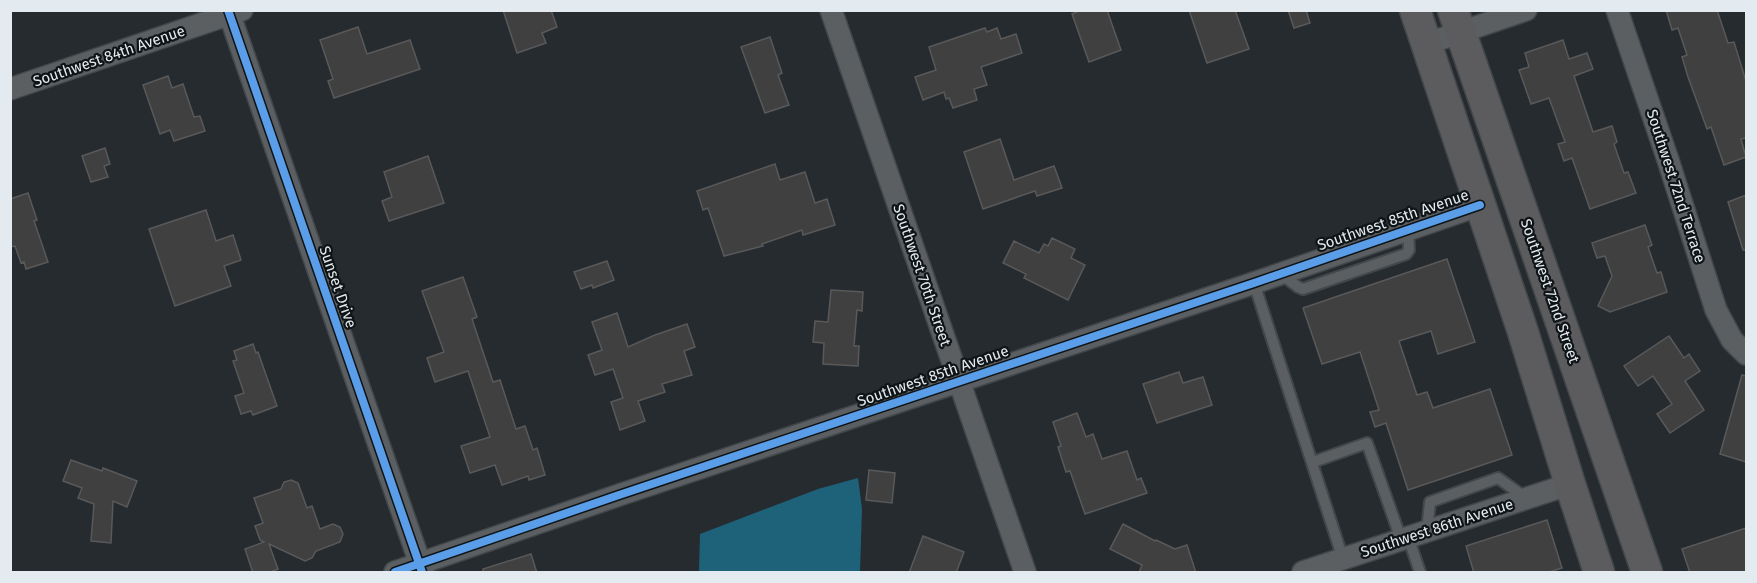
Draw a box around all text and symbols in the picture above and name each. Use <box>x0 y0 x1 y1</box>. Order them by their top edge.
street label: Southwest 84th Avenue <box>31 22 187 90</box>
street label: Southwest 72nd Terrace <box>1643 107 1709 265</box>
street label: Southwest 85th Avenue <box>1315 186 1471 254</box>
street label: Southwest 70th Street <box>889 202 955 349</box>
street label: Southwest 72nd Street <box>1517 216 1583 366</box>
street label: Sunset Drive <box>316 244 360 330</box>
street label: Southwest 85th Avenue <box>855 342 1011 410</box>
street label: Southwest 86th Avenue <box>1358 495 1516 561</box>

